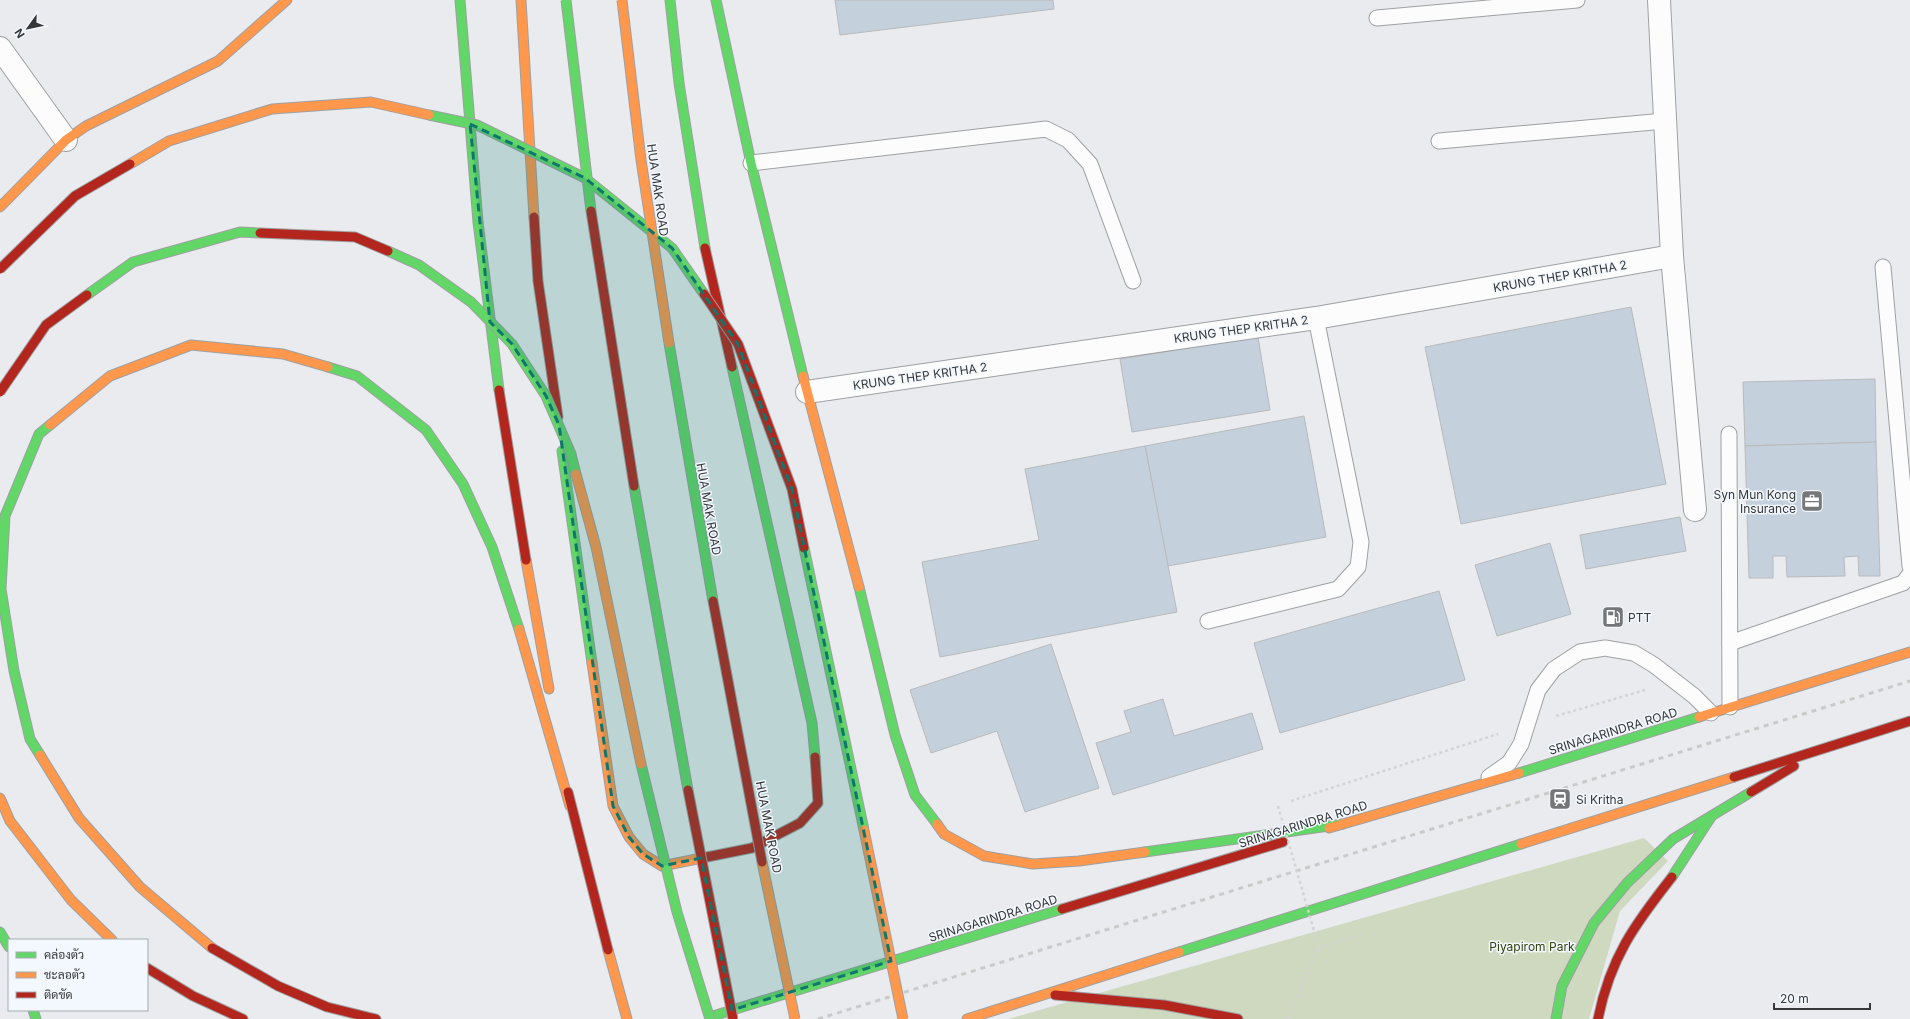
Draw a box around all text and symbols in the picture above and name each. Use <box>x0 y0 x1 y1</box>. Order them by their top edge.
north arrow <box>8 8 48 48</box>
text: N <box>11 26 28 41</box>
street label: HUA MAK ROAD <box>644 143 672 237</box>
street label: KRUNG THEP KRITHA 2 <box>1492 257 1628 295</box>
street label: KRUNG THEP KRITHA 2 <box>1173 312 1309 346</box>
street label: KRUNG THEP KRITHA 2 <box>852 359 988 393</box>
street label: HUA MAK ROAD <box>694 462 724 556</box>
place label: Syn Mun Kong Insurance <box>1713 487 1796 516</box>
office icon: Syn Mun Kong Insurance <box>1799 488 1825 514</box>
fuel station icon: PTT <box>1600 604 1626 630</box>
place label: PTT <box>1628 610 1651 625</box>
street label: SRINAGARINDRA ROAD <box>1547 704 1679 758</box>
street label: HUA MAK ROAD <box>753 780 785 874</box>
station icon: Si Kritha <box>1547 786 1573 812</box>
place label: Si Kritha <box>1576 792 1623 807</box>
street label: SRINAGARINDRA ROAD <box>1237 797 1369 851</box>
street label: SRINAGARINDRA ROAD <box>927 891 1059 945</box>
legend <box>8 939 148 1011</box>
park label: Piyapirom Park <box>1489 939 1575 954</box>
text: คล่องตัว <box>44 947 84 962</box>
text: ชะลอตัว <box>44 967 85 982</box>
scale bar <box>1774 985 1870 1011</box>
text: ติดขัด <box>44 987 73 1002</box>
text: 20 m <box>1780 991 1809 1006</box>

